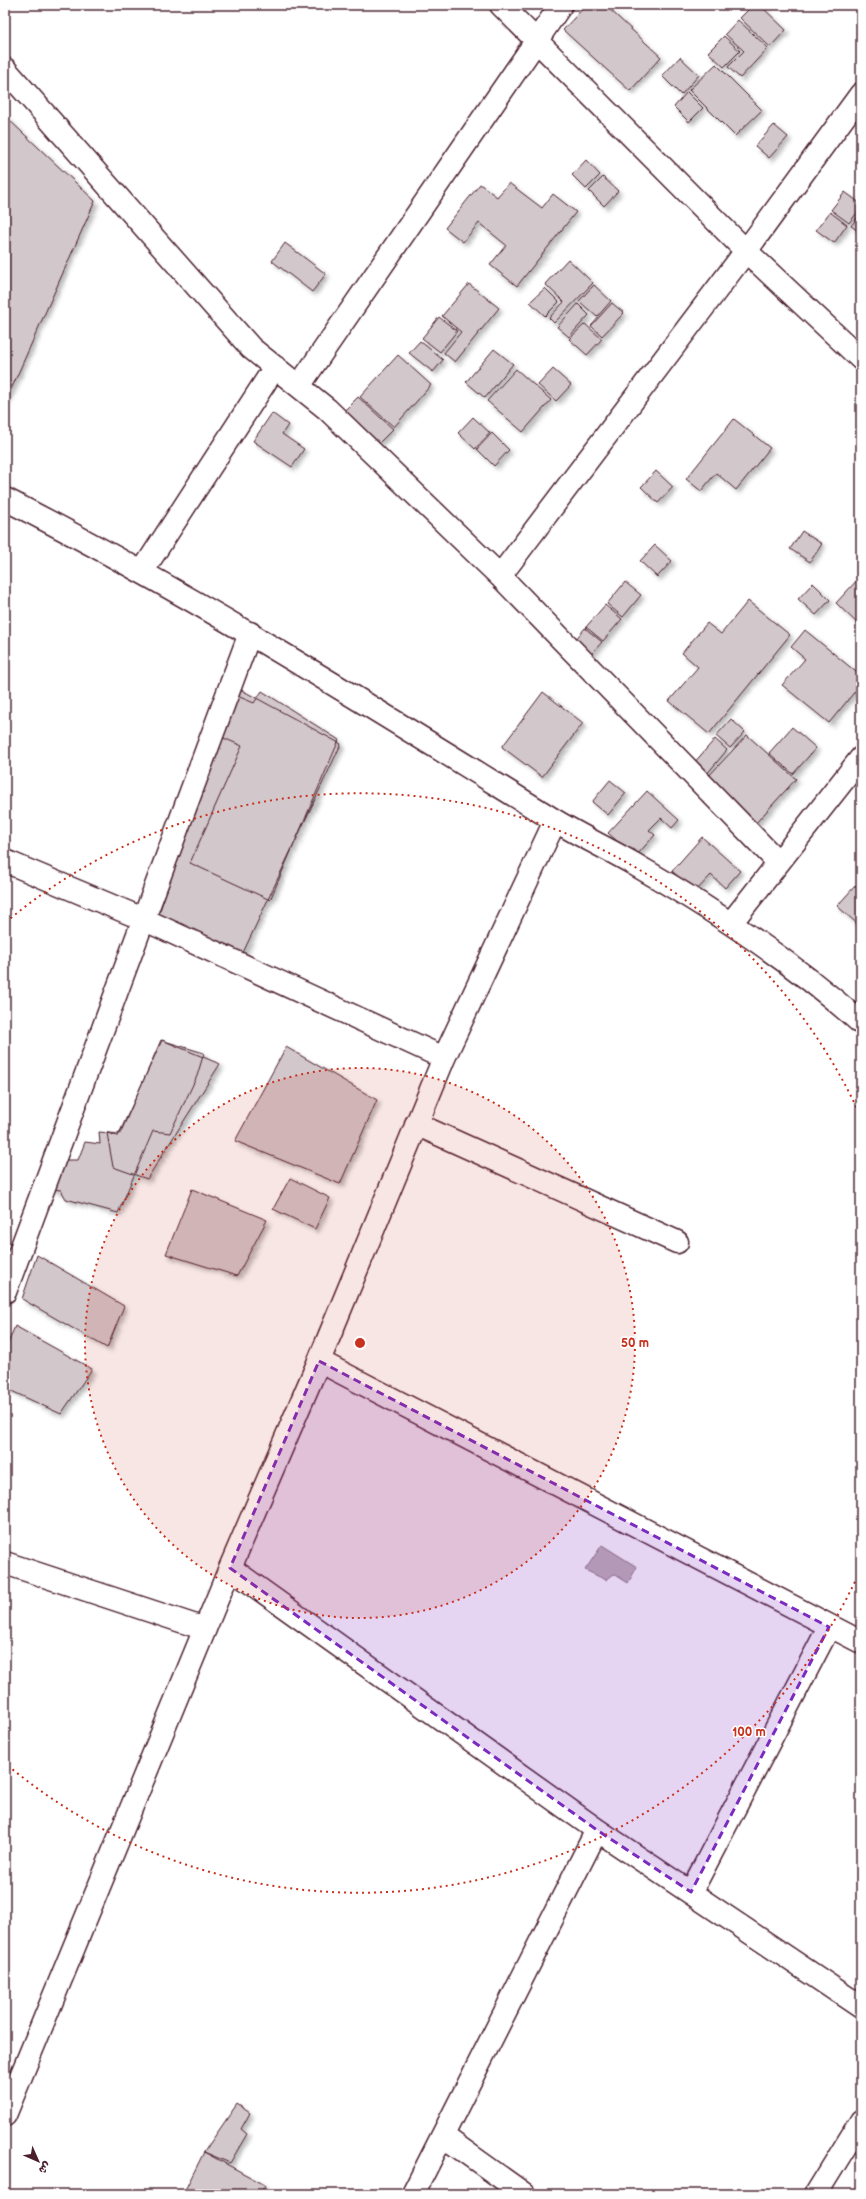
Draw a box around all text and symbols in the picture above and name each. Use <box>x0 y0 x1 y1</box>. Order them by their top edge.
centre of rings <box>353 1336 367 1350</box>
text: 50 m <box>621 1336 649 1351</box>
text: 100 m <box>732 1725 766 1740</box>
north arrow <box>18 2141 58 2181</box>
text: ش <box>36 2159 54 2177</box>

